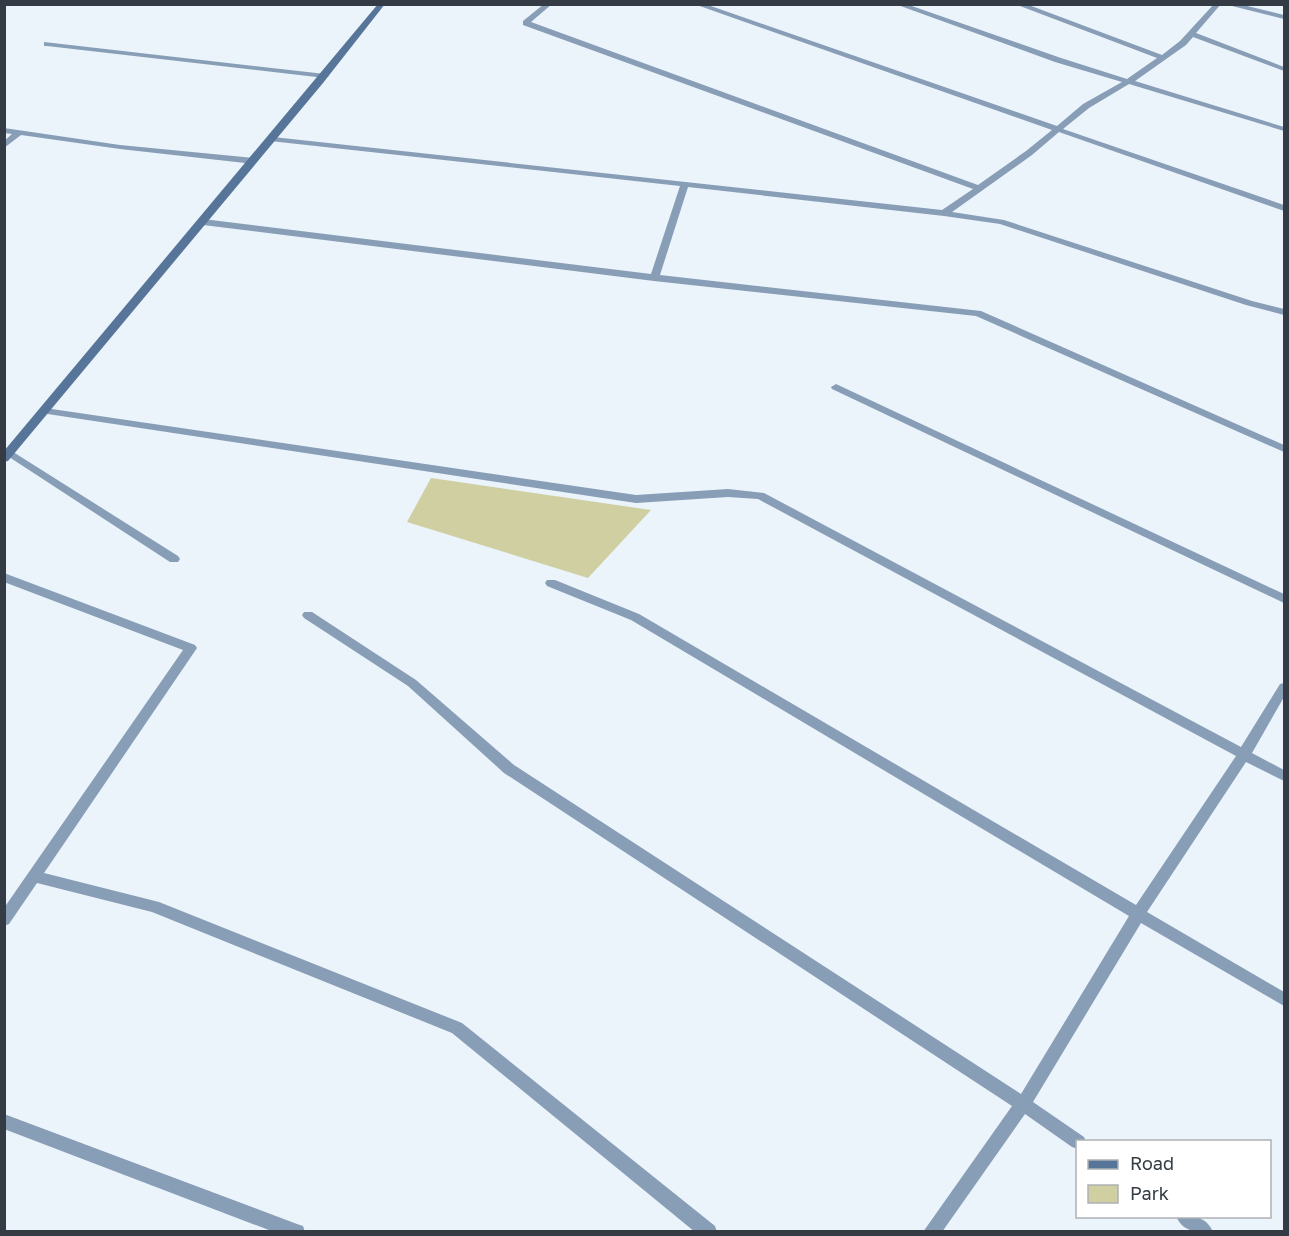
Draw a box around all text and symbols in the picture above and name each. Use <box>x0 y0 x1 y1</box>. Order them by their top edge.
legend <box>1076 1140 1271 1218</box>
text: Road <box>1130 1152 1174 1174</box>
text: Park <box>1130 1182 1169 1204</box>

